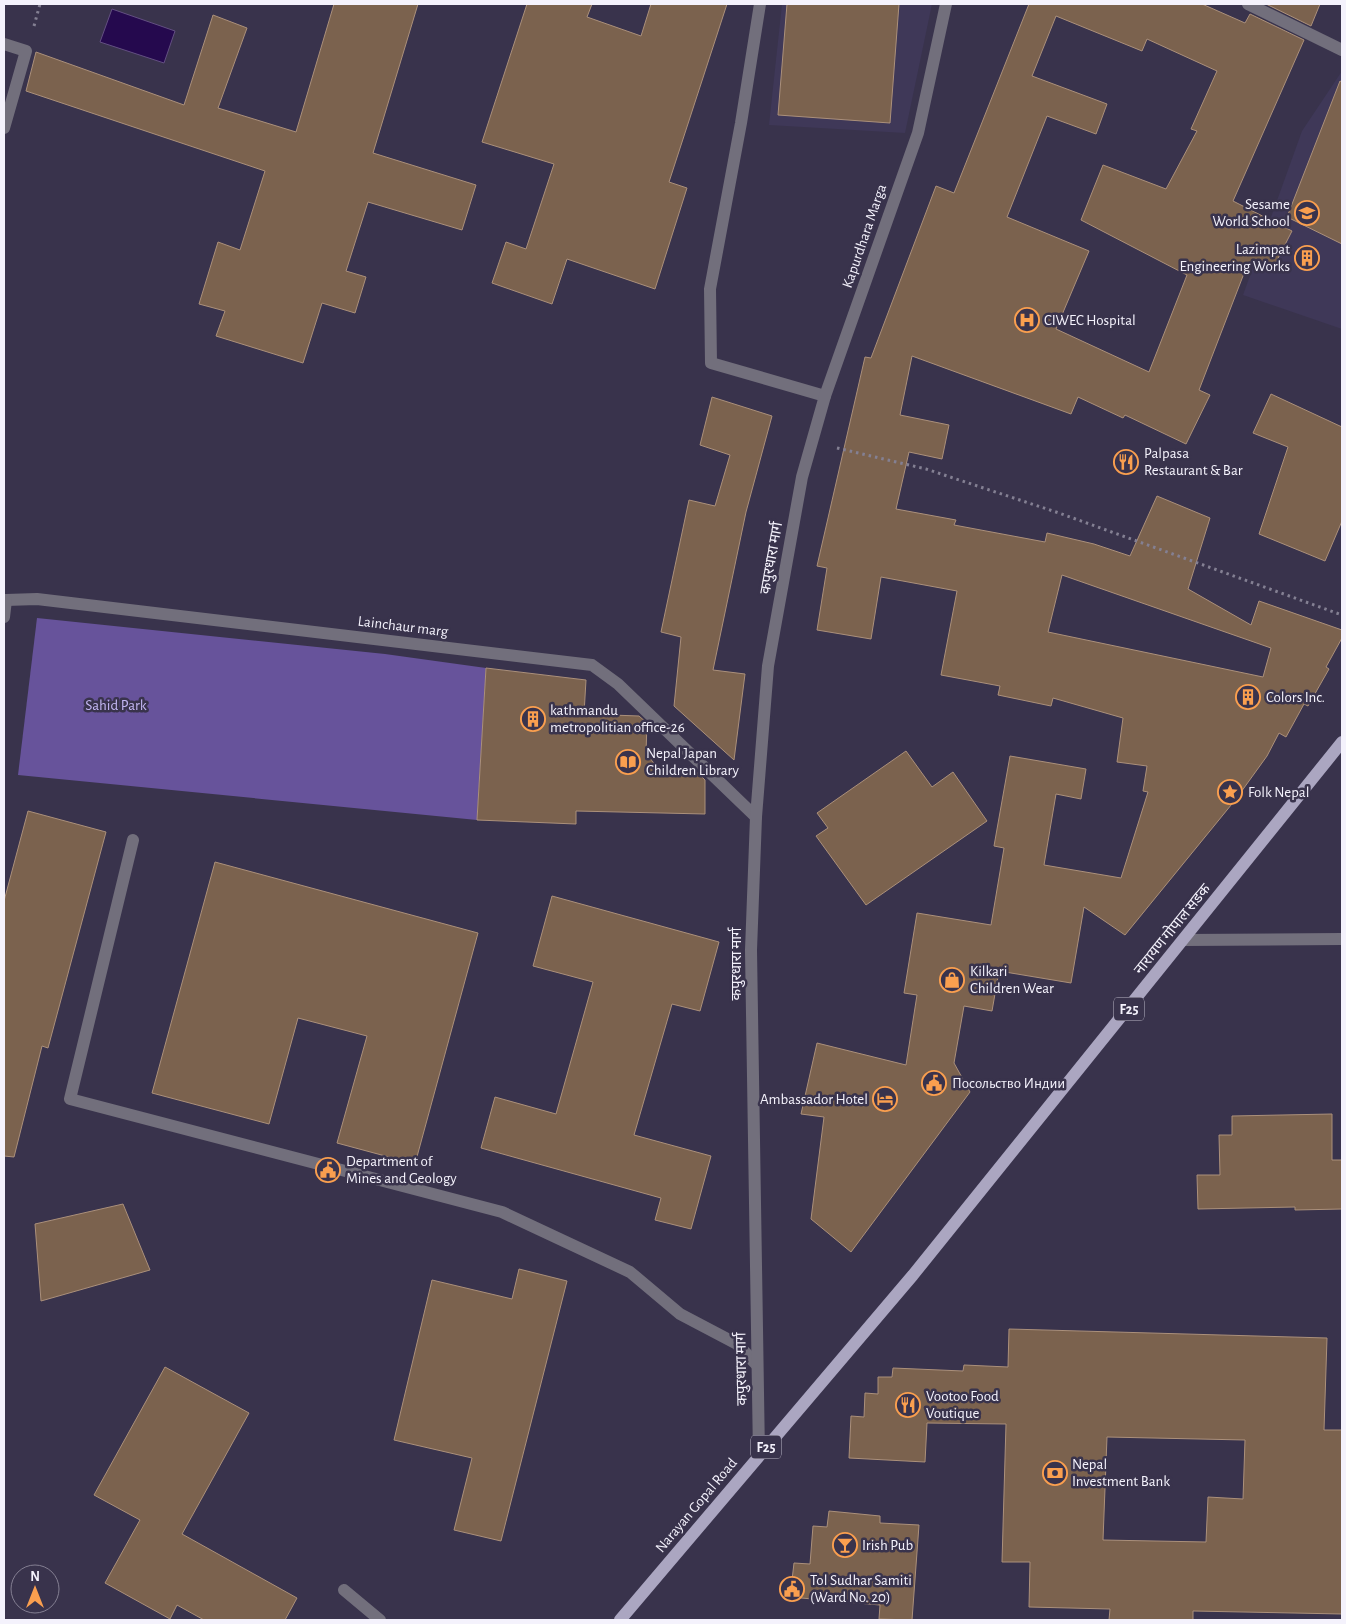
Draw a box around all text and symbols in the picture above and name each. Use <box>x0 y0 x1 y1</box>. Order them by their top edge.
street label: Kapurdhara Marga <box>840 182 889 290</box>
place label: Sesame World School <box>1212 197 1290 229</box>
school or university icon: Sesame World School <box>1294 200 1320 226</box>
place label: Lazimpat Engineering Works <box>1179 242 1290 274</box>
building icon: Lazimpat Engineering Works <box>1294 245 1320 271</box>
hospital icon: CIWEC Hospital <box>1014 307 1040 333</box>
place label: CIWEC Hospital <box>1044 313 1136 328</box>
place label: Palpasa Restaurant & Bar <box>1144 446 1243 478</box>
restaurant icon: Palpasa Restaurant & Bar <box>1113 449 1139 475</box>
street label: कपुरधारा मार्ग <box>756 519 787 596</box>
street label: Lainchaur marg <box>357 614 450 640</box>
building icon: Colors Inc. <box>1235 684 1261 710</box>
place label: Colors Inc. <box>1266 690 1325 705</box>
park label: Sahid Park <box>85 698 147 713</box>
place label: kathmandu metropolitian office-26 <box>550 703 685 735</box>
building icon: kathmandu metropolitian office-26 <box>520 706 546 732</box>
place label: Nepal Japan Children Library <box>646 746 740 778</box>
library icon: Nepal Japan Children Library <box>615 749 641 775</box>
place icon: Folk Nepal <box>1217 779 1243 805</box>
place label: Folk Nepal <box>1248 785 1310 800</box>
street label: नारायण गोपाल सडक <box>1131 880 1214 977</box>
street label: कपुरधारा मार्ग <box>727 926 746 1001</box>
place label: Kilkari Children Wear <box>970 964 1054 996</box>
shop icon: Kilkari Children Wear <box>939 967 965 993</box>
road number: F25 <box>1114 998 1144 1021</box>
public building icon: Посольство Индии <box>921 1070 947 1096</box>
place label: Посольство Индии <box>952 1076 1065 1091</box>
hotel icon: Ambassador Hotel <box>872 1086 898 1112</box>
place label: Ambassador Hotel <box>760 1092 868 1107</box>
place label: Department of Mines and Geology <box>346 1154 457 1186</box>
public building icon: Department of Mines and Geology <box>315 1157 341 1183</box>
street label: कपुरधारा मार्ग <box>731 1331 752 1406</box>
place label: Vootoo Food Voutique <box>926 1389 999 1421</box>
restaurant icon: Vootoo Food Voutique <box>895 1392 921 1418</box>
road number: F25 <box>751 1435 781 1458</box>
street label: Narayan Gopal Road <box>653 1455 740 1555</box>
place label: Nepal Investment Bank <box>1072 1457 1170 1489</box>
bank icon: Nepal Investment Bank <box>1042 1460 1068 1486</box>
bar icon: Irish Pub <box>832 1532 858 1558</box>
place label: Irish Pub <box>862 1538 913 1553</box>
north arrow <box>10 1564 60 1614</box>
text: N <box>30 1570 40 1584</box>
place label: Tol Sudhar Samiti (Ward No. 20) <box>810 1573 912 1605</box>
public building icon: Tol Sudhar Samiti (Ward No. 20) <box>779 1576 805 1602</box>

